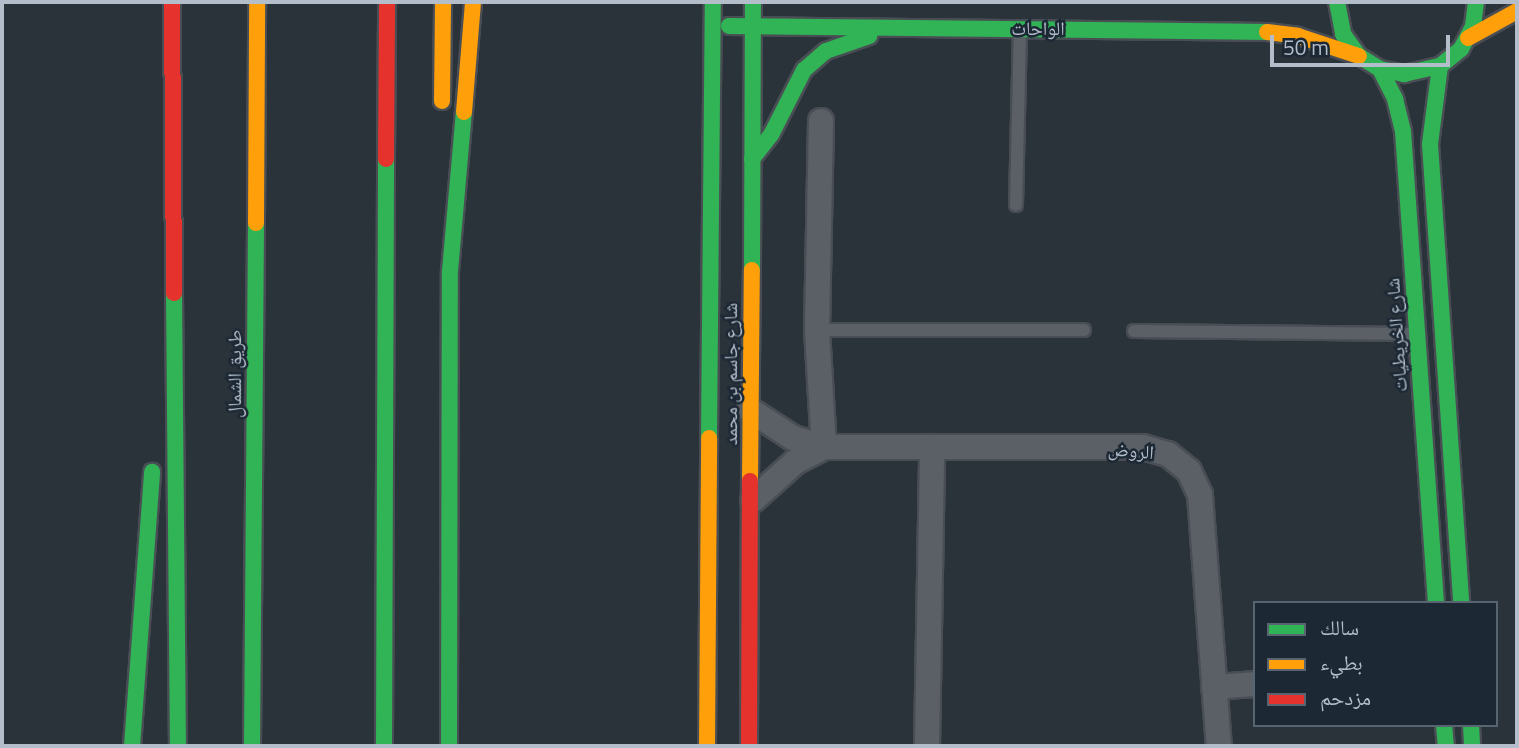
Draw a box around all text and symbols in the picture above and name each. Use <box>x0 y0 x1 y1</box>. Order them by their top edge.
street label: الواحات <box>1011 17 1065 39</box>
scale bar <box>1274 21 1454 65</box>
text: 50 m <box>1283 31 1329 63</box>
street label: شارع الخريطيات <box>1381 277 1411 393</box>
street label: شارع جاسم بن محمد <box>719 303 741 445</box>
street label: طريق الشمال <box>223 330 245 418</box>
street label: الروض <box>1107 437 1155 463</box>
legend <box>1253 601 1498 727</box>
text: سالك <box>1320 611 1359 643</box>
text: بطيء <box>1320 646 1363 678</box>
text: مزدحم <box>1320 681 1371 713</box>

